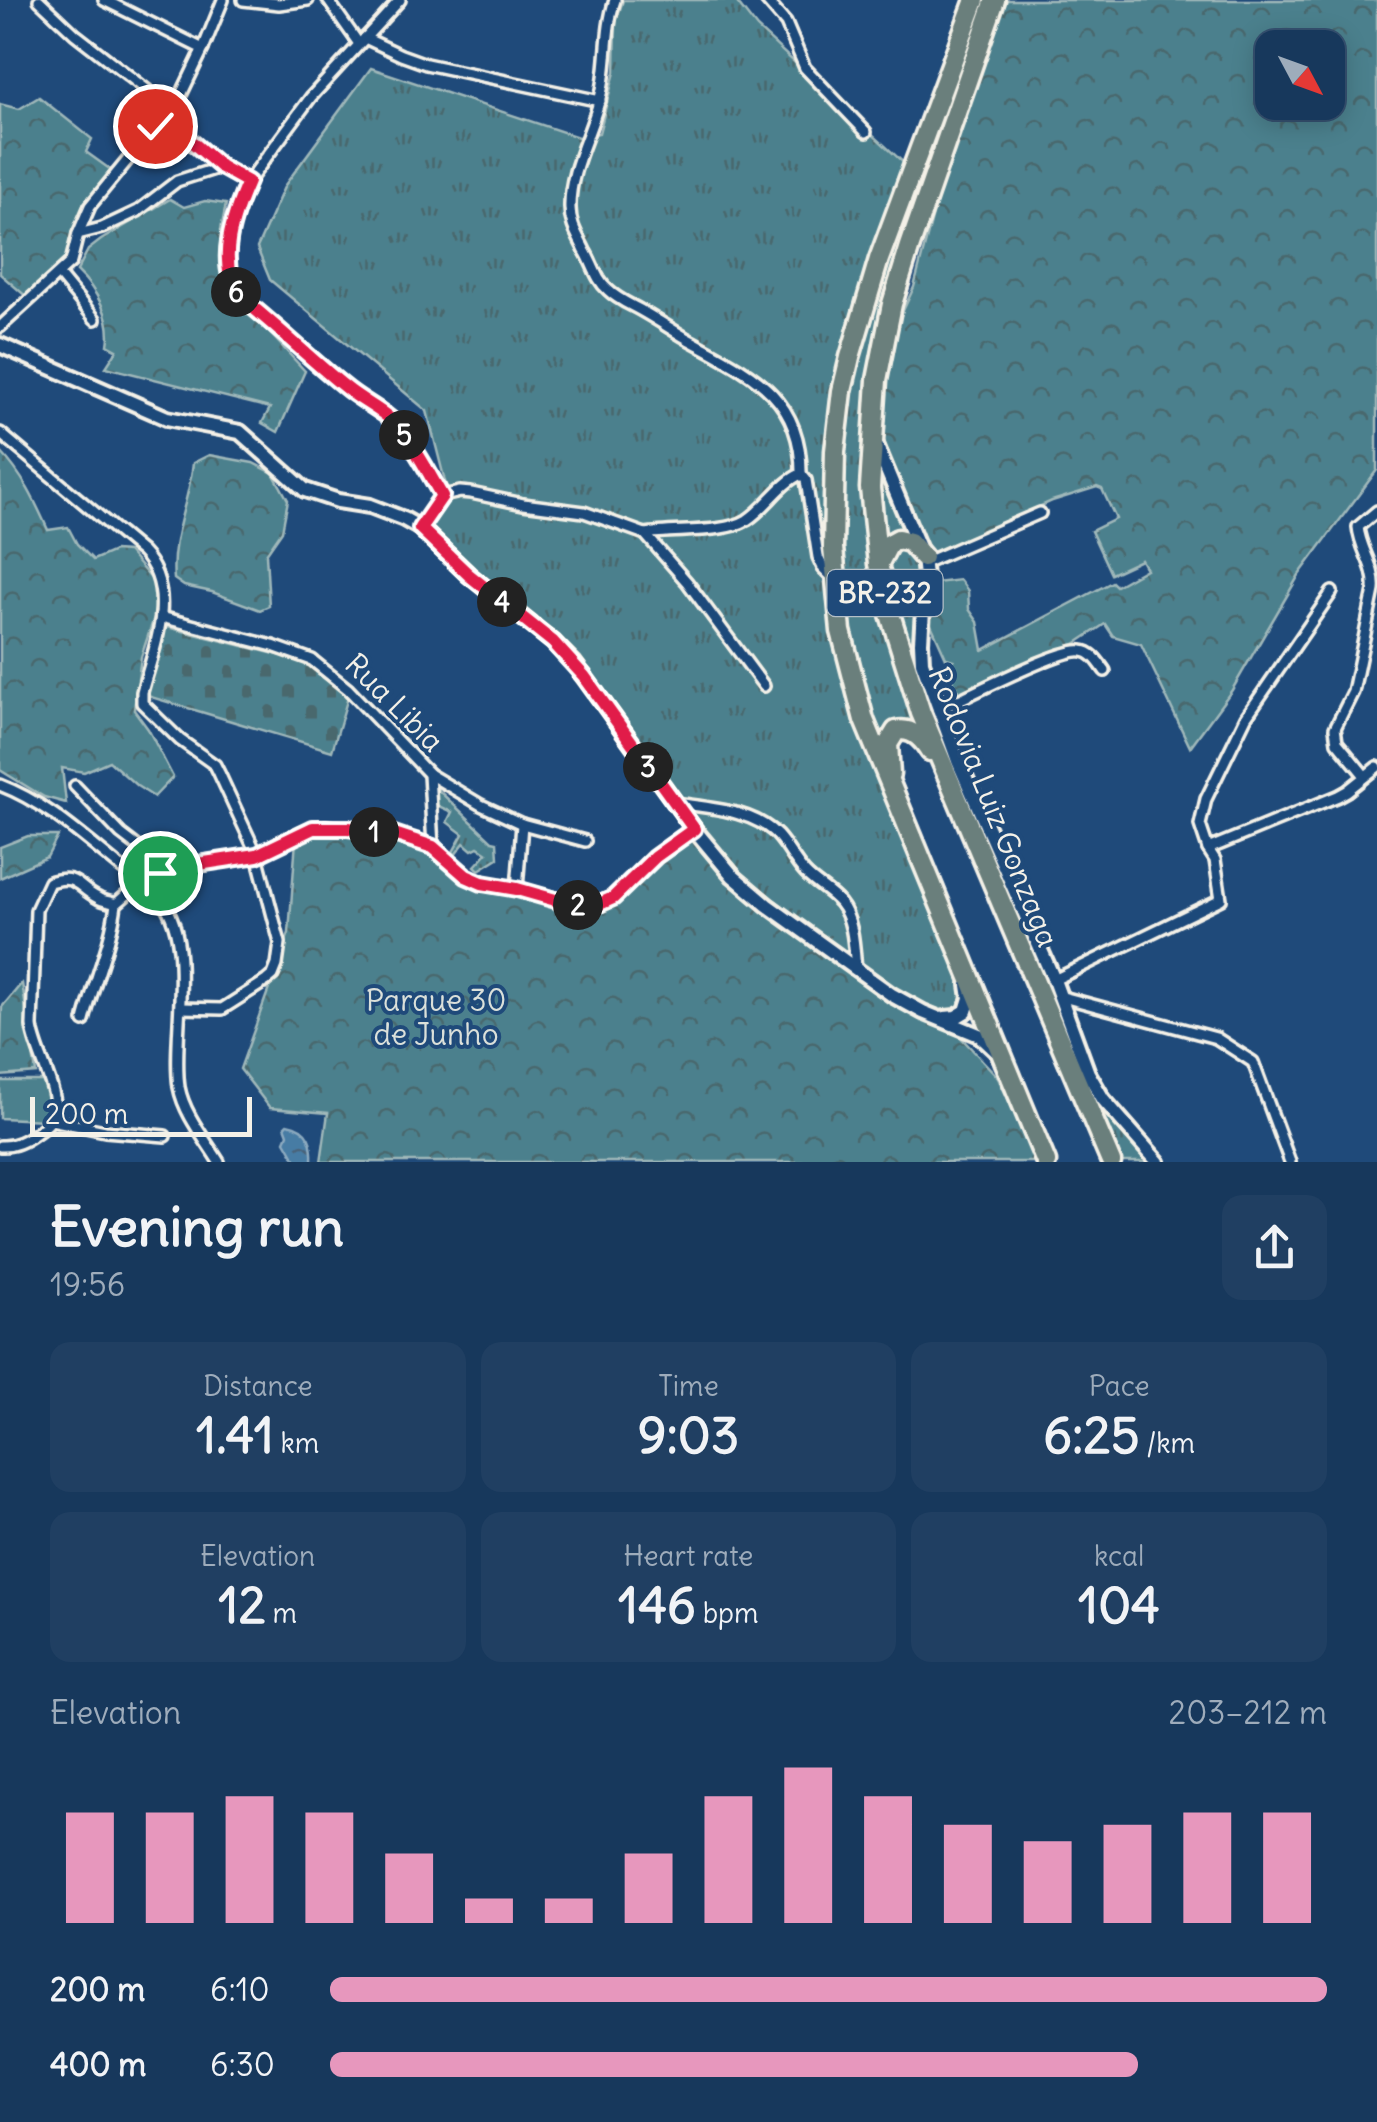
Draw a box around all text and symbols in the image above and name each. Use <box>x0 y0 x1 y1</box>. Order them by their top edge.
north arrow <box>1255 30 1345 120</box>
map controls <box>1255 30 1345 120</box>
pin <box>113 84 198 169</box>
icon: check <box>128 99 183 154</box>
pin: 6 <box>211 267 261 317</box>
text: 6 <box>228 274 244 310</box>
pin: 5 <box>379 410 429 460</box>
text: 5 <box>396 417 412 453</box>
road number: BR-232 <box>828 570 942 616</box>
pin: 4 <box>477 577 527 627</box>
text: 4 <box>494 584 510 620</box>
street label: Rua Libia <box>337 645 452 760</box>
street label: Rodovia Luiz Gonzaga <box>920 661 1067 952</box>
pin: 3 <box>623 742 673 792</box>
text: 3 <box>640 749 656 785</box>
pin: 1 <box>349 807 399 857</box>
text: 1 <box>368 814 380 850</box>
pin <box>118 831 203 916</box>
icon: arrive <box>133 846 188 901</box>
pin: 2 <box>553 880 603 930</box>
text: 2 <box>570 887 586 923</box>
park label: Parque 30 de Junho <box>366 981 506 1053</box>
scale bar <box>30 1092 252 1136</box>
text: 200 m <box>45 1096 128 1132</box>
text: Evening run <box>50 1192 344 1261</box>
button: share <box>1222 1195 1327 1300</box>
text: 19:56 <box>50 1264 125 1305</box>
text: Distance <box>203 1368 313 1404</box>
text: Time <box>658 1368 719 1404</box>
text: Pace <box>1089 1368 1150 1404</box>
text: 1.41 <box>196 1404 274 1467</box>
text: 9:03 <box>638 1404 739 1467</box>
text: 6:25 <box>1043 1404 1139 1467</box>
text: km <box>274 1425 319 1461</box>
text: /km <box>1139 1425 1195 1461</box>
text: Elevation <box>200 1538 315 1574</box>
text: Heart rate <box>624 1538 753 1574</box>
text: kcal <box>1094 1538 1144 1574</box>
text: 12 <box>219 1574 266 1637</box>
text: 146 <box>618 1574 696 1637</box>
text: 104 <box>1078 1574 1160 1637</box>
text: m <box>266 1595 297 1631</box>
text: bpm <box>696 1595 759 1631</box>
text: Elevation <box>50 1692 181 1733</box>
text: 203–212 m <box>1169 1692 1327 1733</box>
text: 200 m <box>50 1969 145 2010</box>
text: 6:10 <box>210 1969 269 2010</box>
text: 400 m <box>50 2044 146 2085</box>
text: 6:30 <box>210 2044 275 2085</box>

